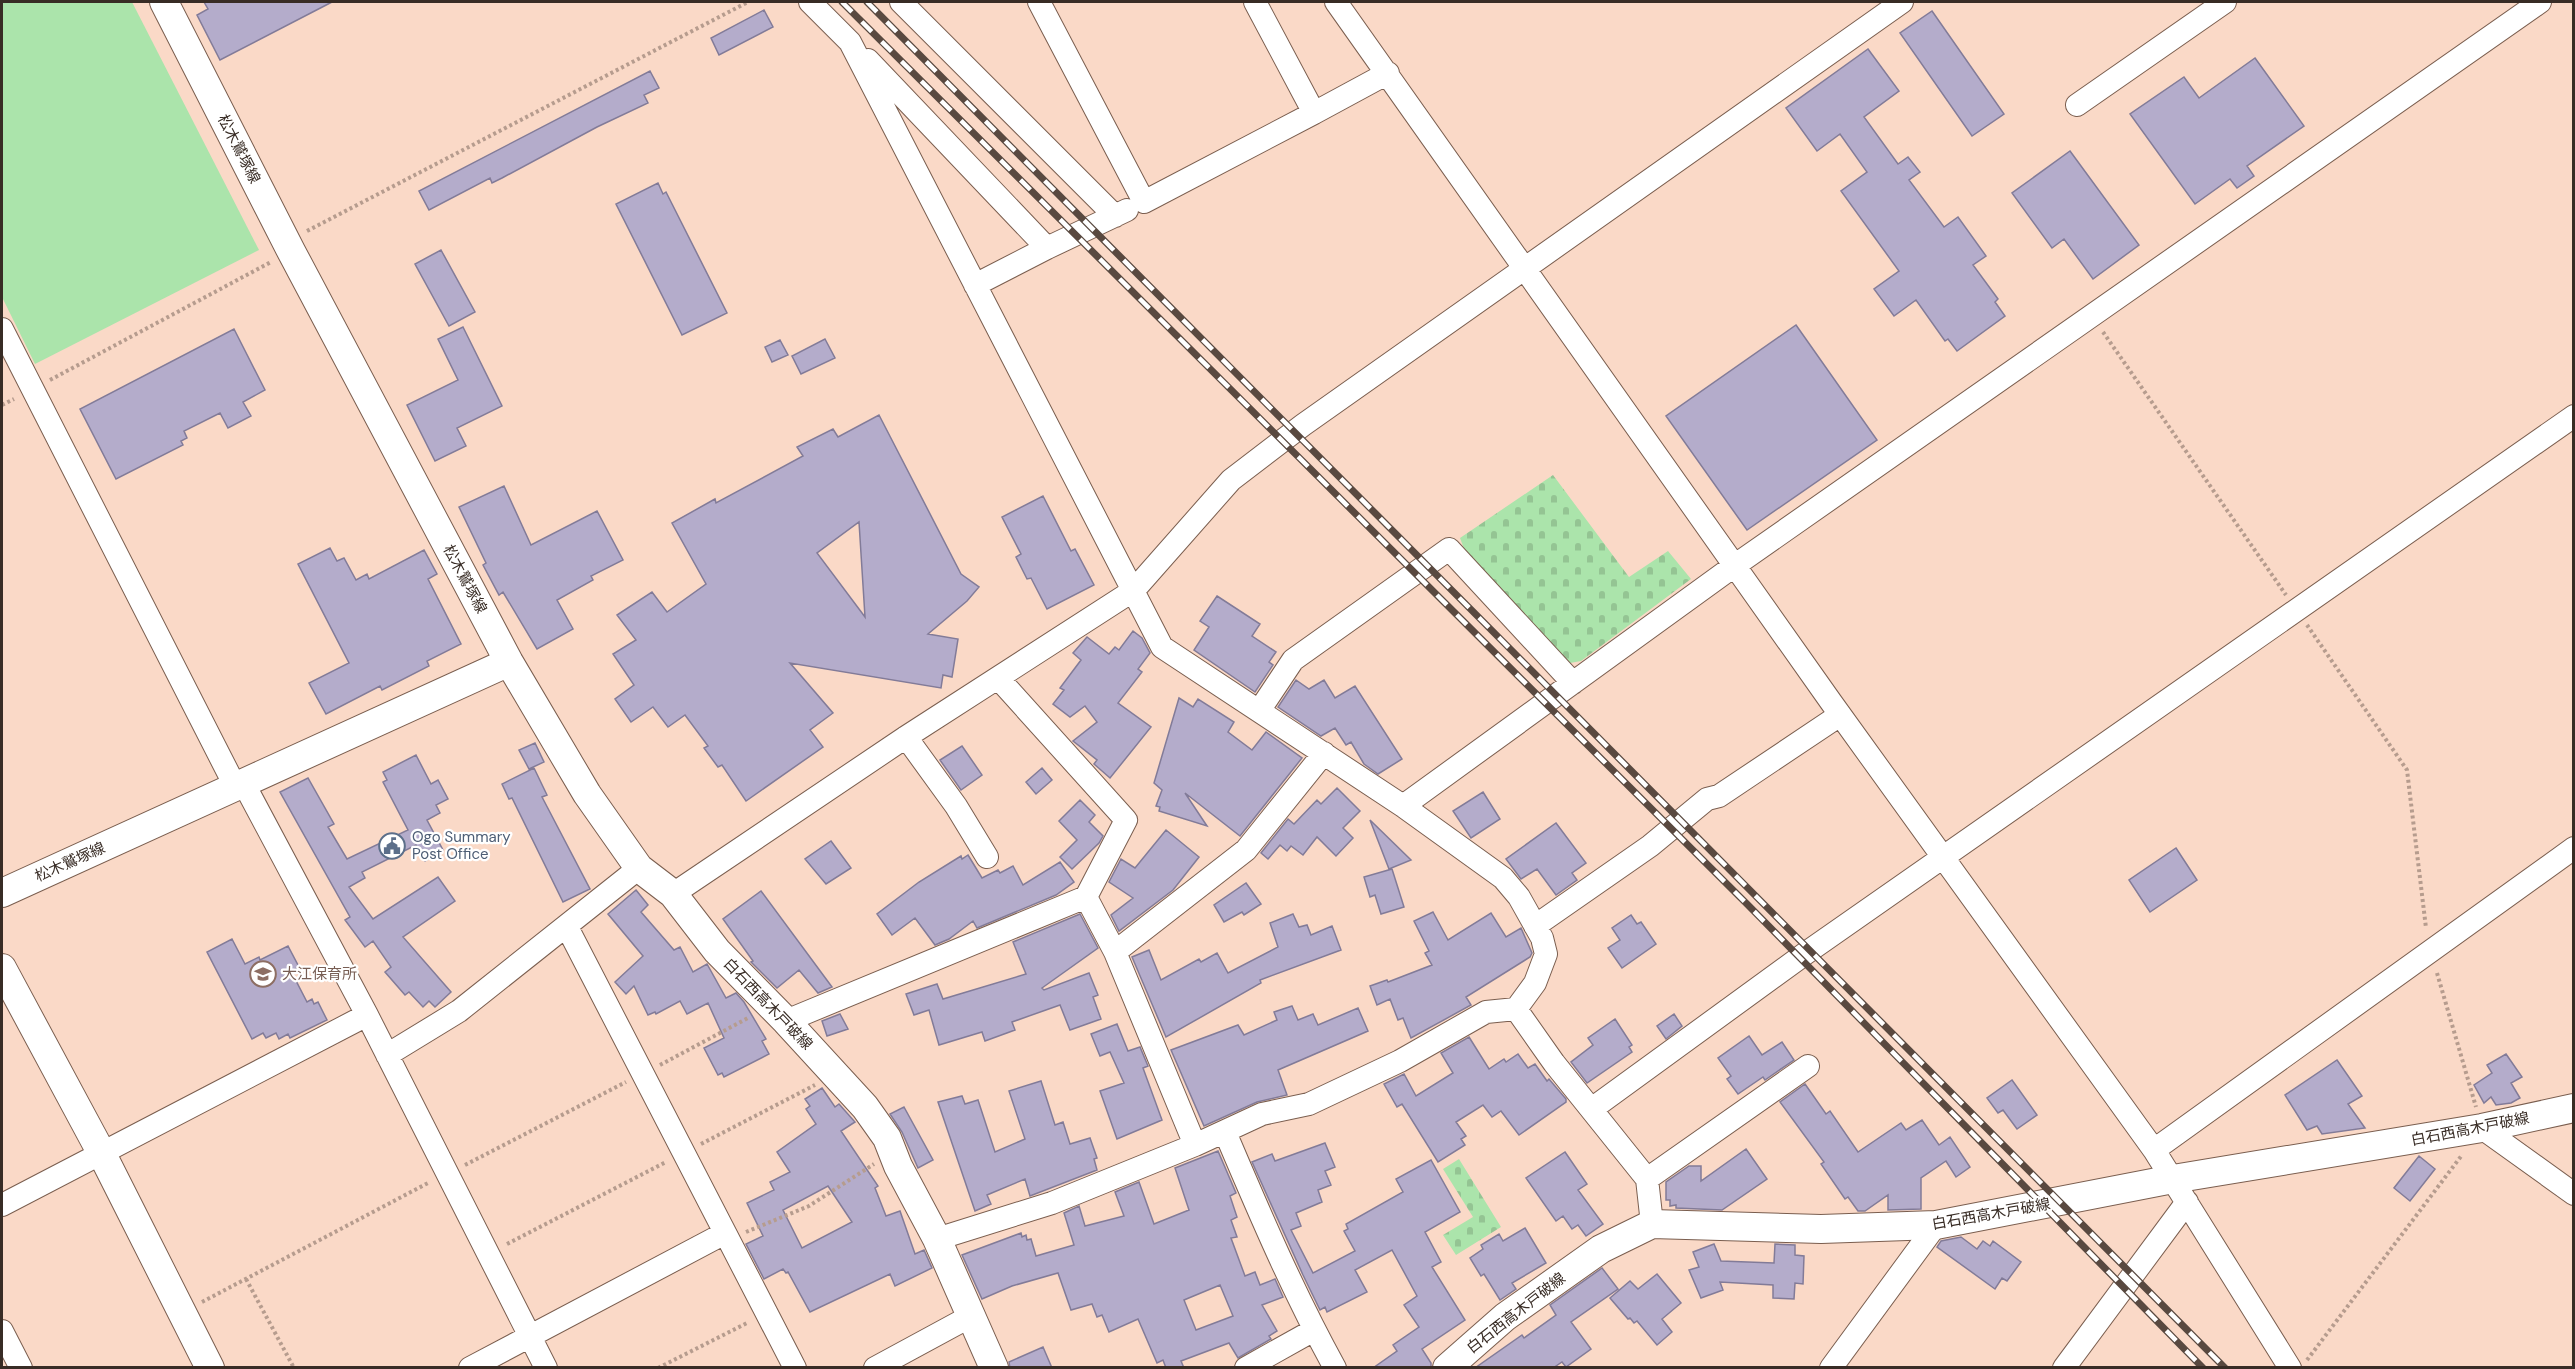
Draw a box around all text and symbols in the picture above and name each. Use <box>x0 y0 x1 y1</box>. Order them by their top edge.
street label: 松木鷲塚線 <box>213 111 265 187</box>
street label: 松木鷲塚線 <box>439 541 491 617</box>
place label: Ogo Summary Post Office <box>412 827 511 864</box>
public building icon: Ogo Summary Post Office <box>377 831 407 861</box>
street label: 松木鷲塚線 <box>32 838 108 886</box>
street label: 白石西高木戸破線 <box>719 954 817 1054</box>
school or university icon: 大江保育所 <box>248 959 278 989</box>
place label: 大江保育所 <box>282 964 357 984</box>
street label: 白石西高木戸破線 <box>2409 1108 2531 1150</box>
street label: 白石西高木戸破線 <box>1930 1194 2052 1234</box>
street label: 白石西高木戸破線 <box>1463 1268 1569 1358</box>

